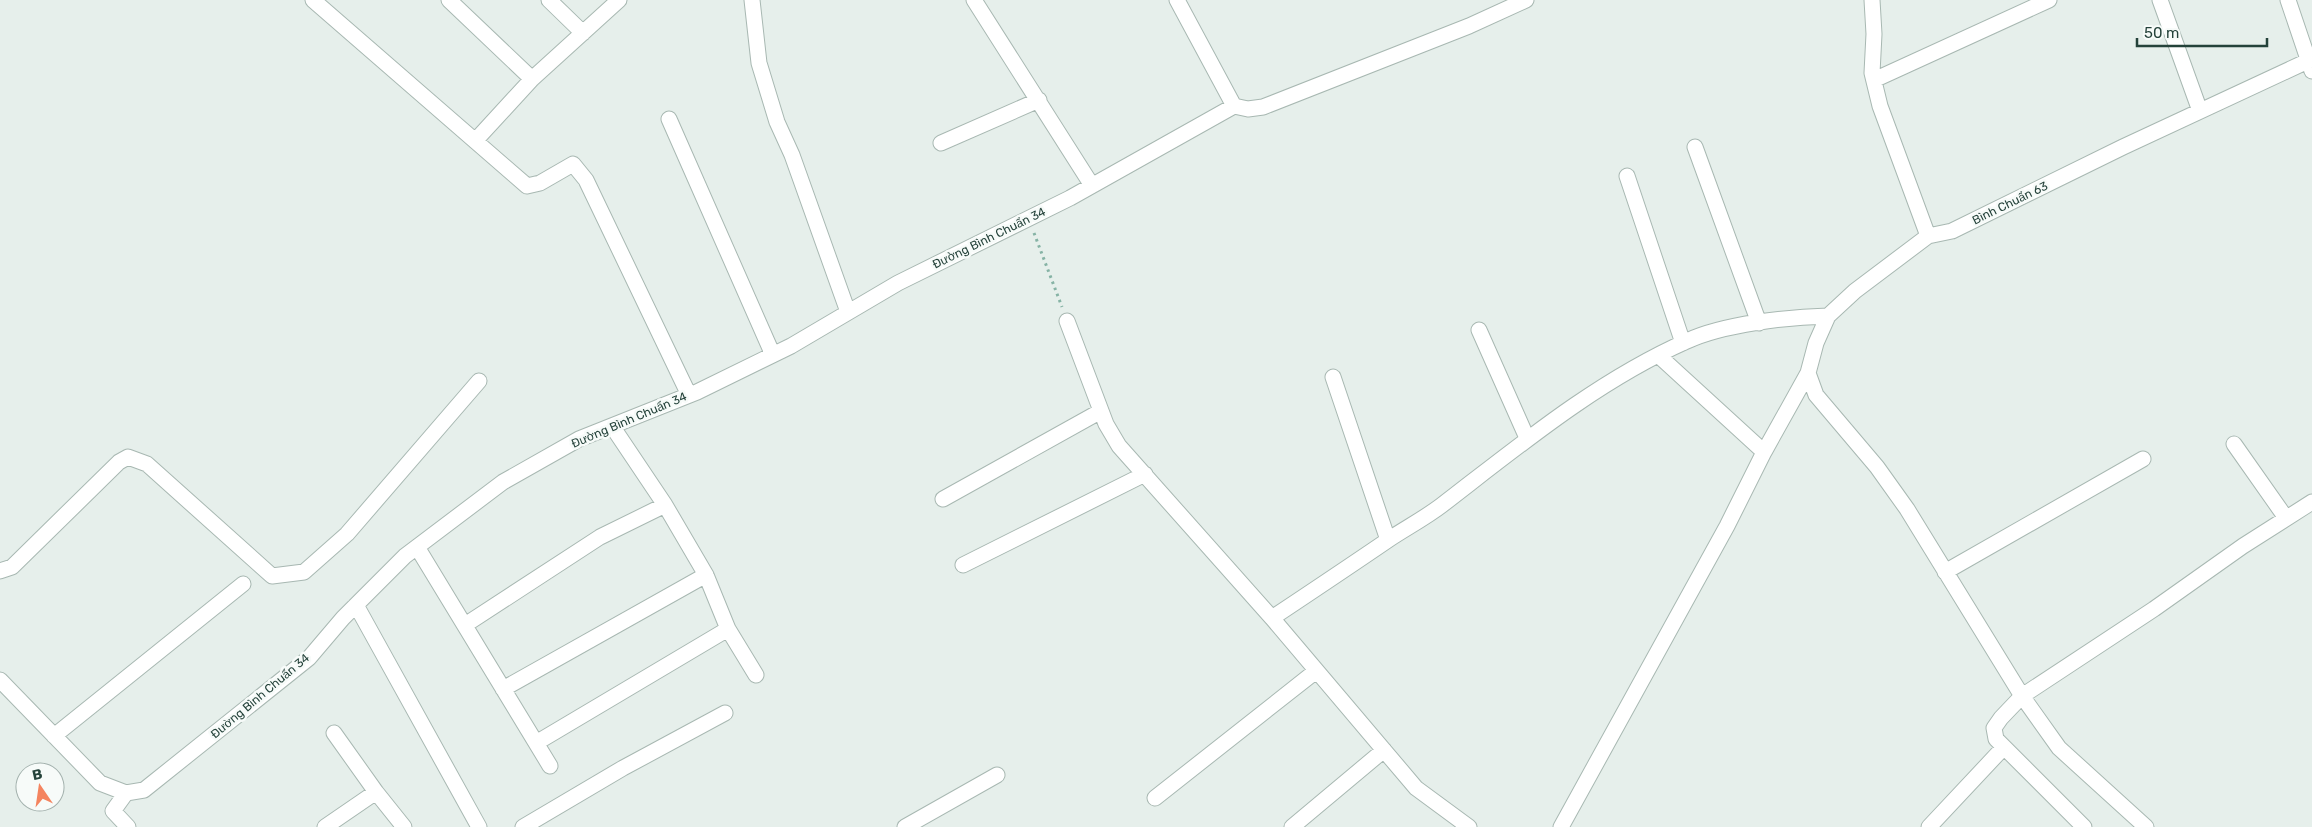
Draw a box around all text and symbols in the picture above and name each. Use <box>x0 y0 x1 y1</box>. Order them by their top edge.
scale bar <box>2137 15 2267 47</box>
text: 50 m <box>2144 24 2179 42</box>
street label: Bình Chuẩn 63 <box>1970 179 2050 227</box>
street label: Đường Bình Chuẩn 34 <box>930 204 1048 272</box>
street label: Đường Bình Chuẩn 34 <box>569 389 689 451</box>
street label: Đường Bình Chuẩn 34 <box>208 650 312 741</box>
north arrow <box>15 762 65 812</box>
text: B <box>30 765 44 784</box>

